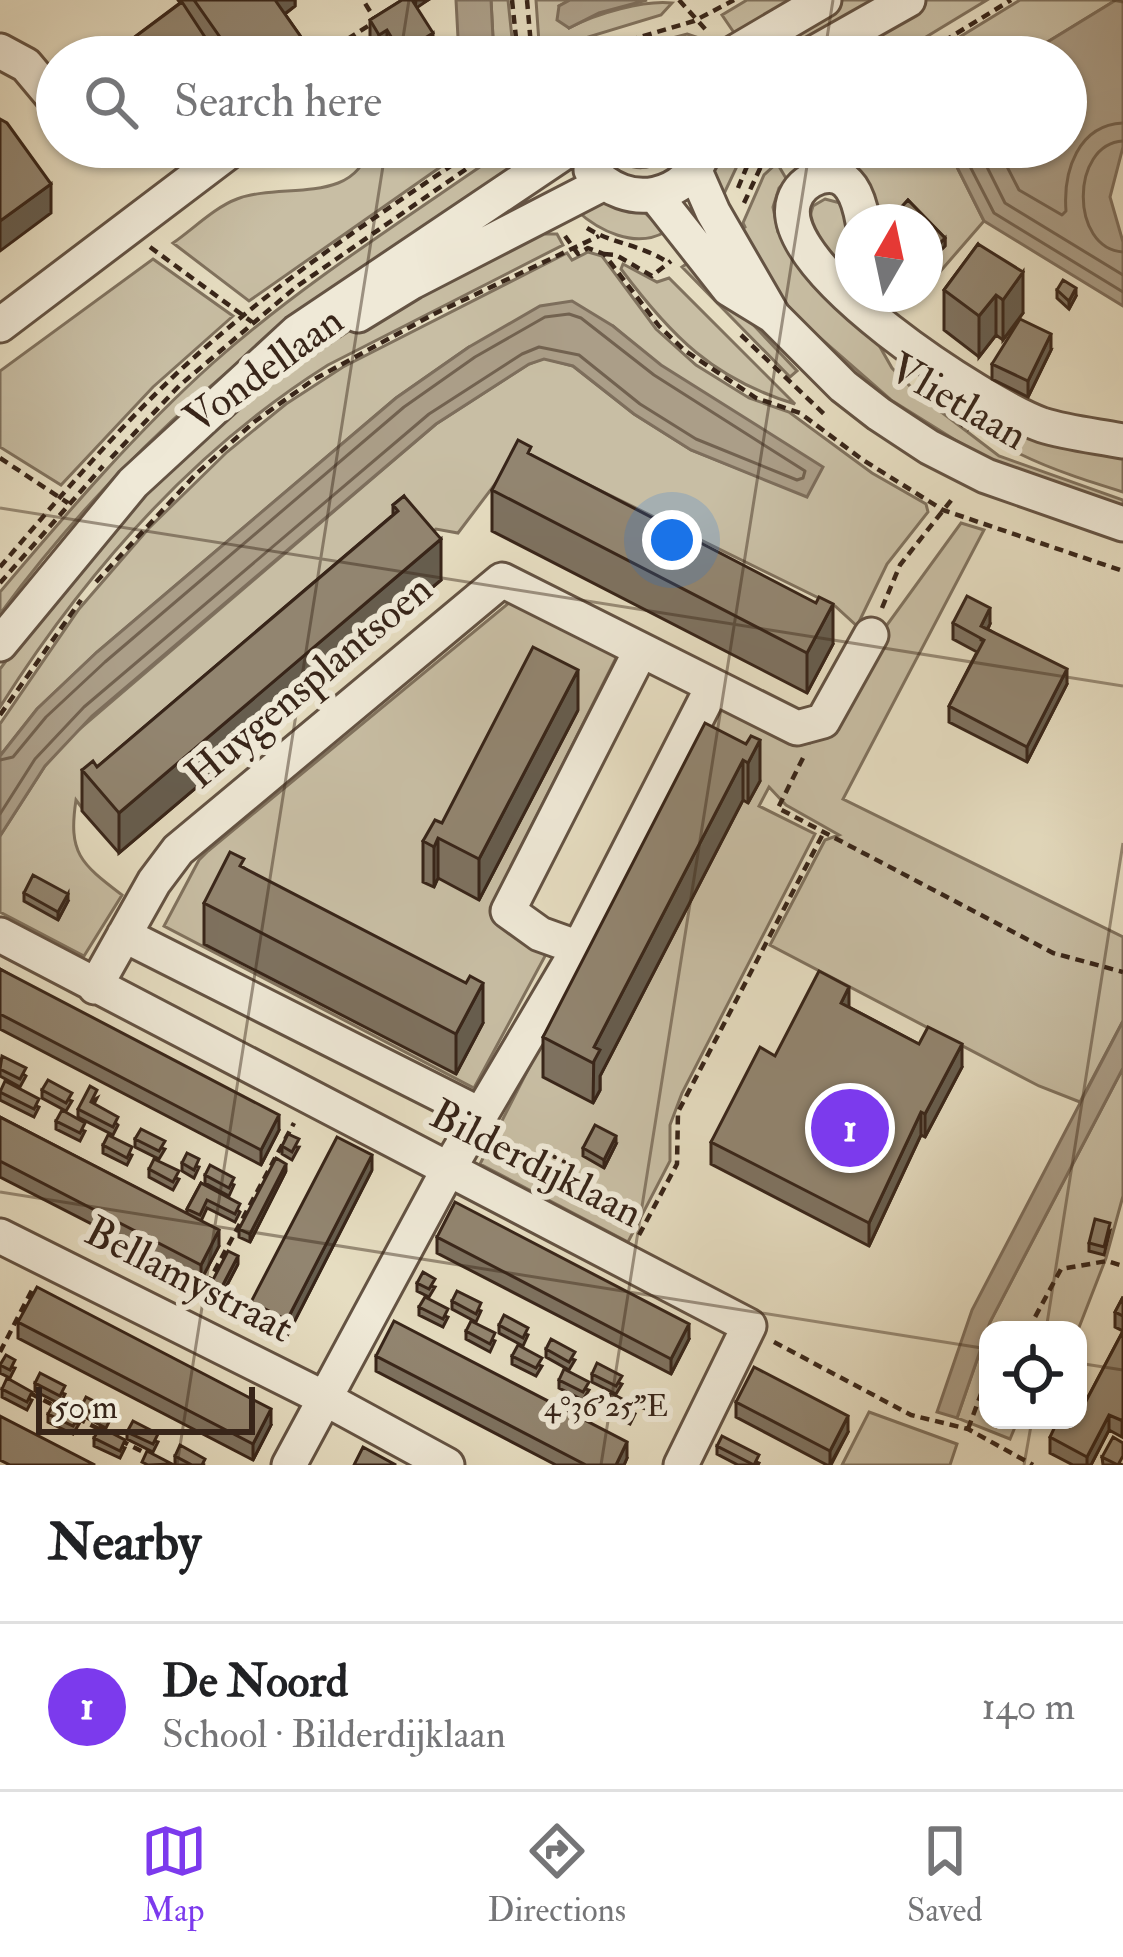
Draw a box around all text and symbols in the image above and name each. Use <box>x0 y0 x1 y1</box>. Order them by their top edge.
search box <box>36 36 1087 168</box>
icon: search <box>78 69 144 135</box>
text: Search here <box>174 74 382 130</box>
north arrow <box>835 204 943 312</box>
street label: Vondellaan <box>174 295 354 445</box>
street label: Vlietlaan <box>880 342 1036 462</box>
your location <box>642 510 702 570</box>
street label: Huygensplantsoen <box>175 564 443 800</box>
pin: 1 <box>811 1083 889 1173</box>
street label: Bilderdijklaan <box>421 1088 651 1240</box>
street label: Bellamystraat <box>76 1206 302 1354</box>
map controls <box>979 1321 1087 1429</box>
button: locate <box>979 1321 1087 1429</box>
scale bar <box>36 1381 255 1434</box>
text: 50 m <box>54 1387 118 1428</box>
text: 4°36'25"E <box>544 1388 668 1425</box>
text: Nearby <box>48 1511 201 1575</box>
text: De Noord <box>162 1654 348 1710</box>
text: 1 <box>80 1682 94 1731</box>
text: 140 m <box>982 1682 1075 1731</box>
text: School · Bilderdijklaan <box>162 1710 506 1759</box>
tab: Map <box>141 1818 207 1931</box>
tab: Directions <box>488 1818 626 1931</box>
tab: Saved <box>907 1818 982 1931</box>

